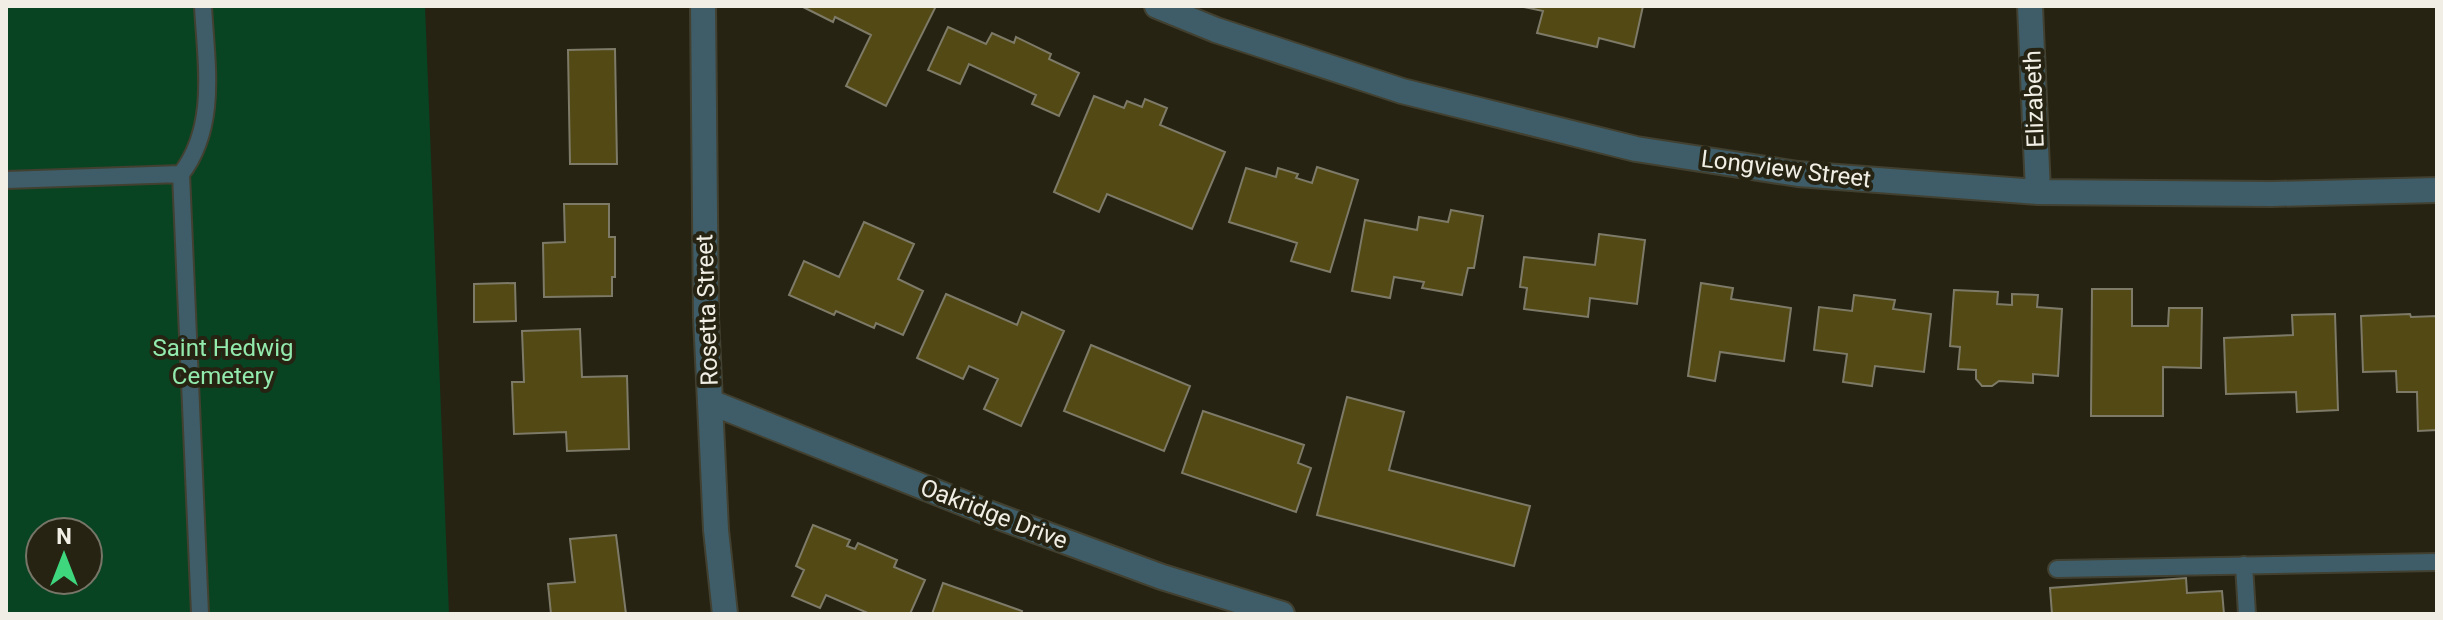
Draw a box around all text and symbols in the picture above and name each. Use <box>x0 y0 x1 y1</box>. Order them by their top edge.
street label: Elizabeth <box>2018 50 2050 148</box>
street label: Longview Street <box>1700 145 1873 193</box>
street label: Rosetta Street <box>690 234 724 386</box>
park label: Saint Hedwig Cemetery <box>153 334 293 390</box>
street label: Oakridge Drive <box>916 473 1072 555</box>
north arrow <box>24 516 104 596</box>
text: N <box>56 524 72 549</box>

